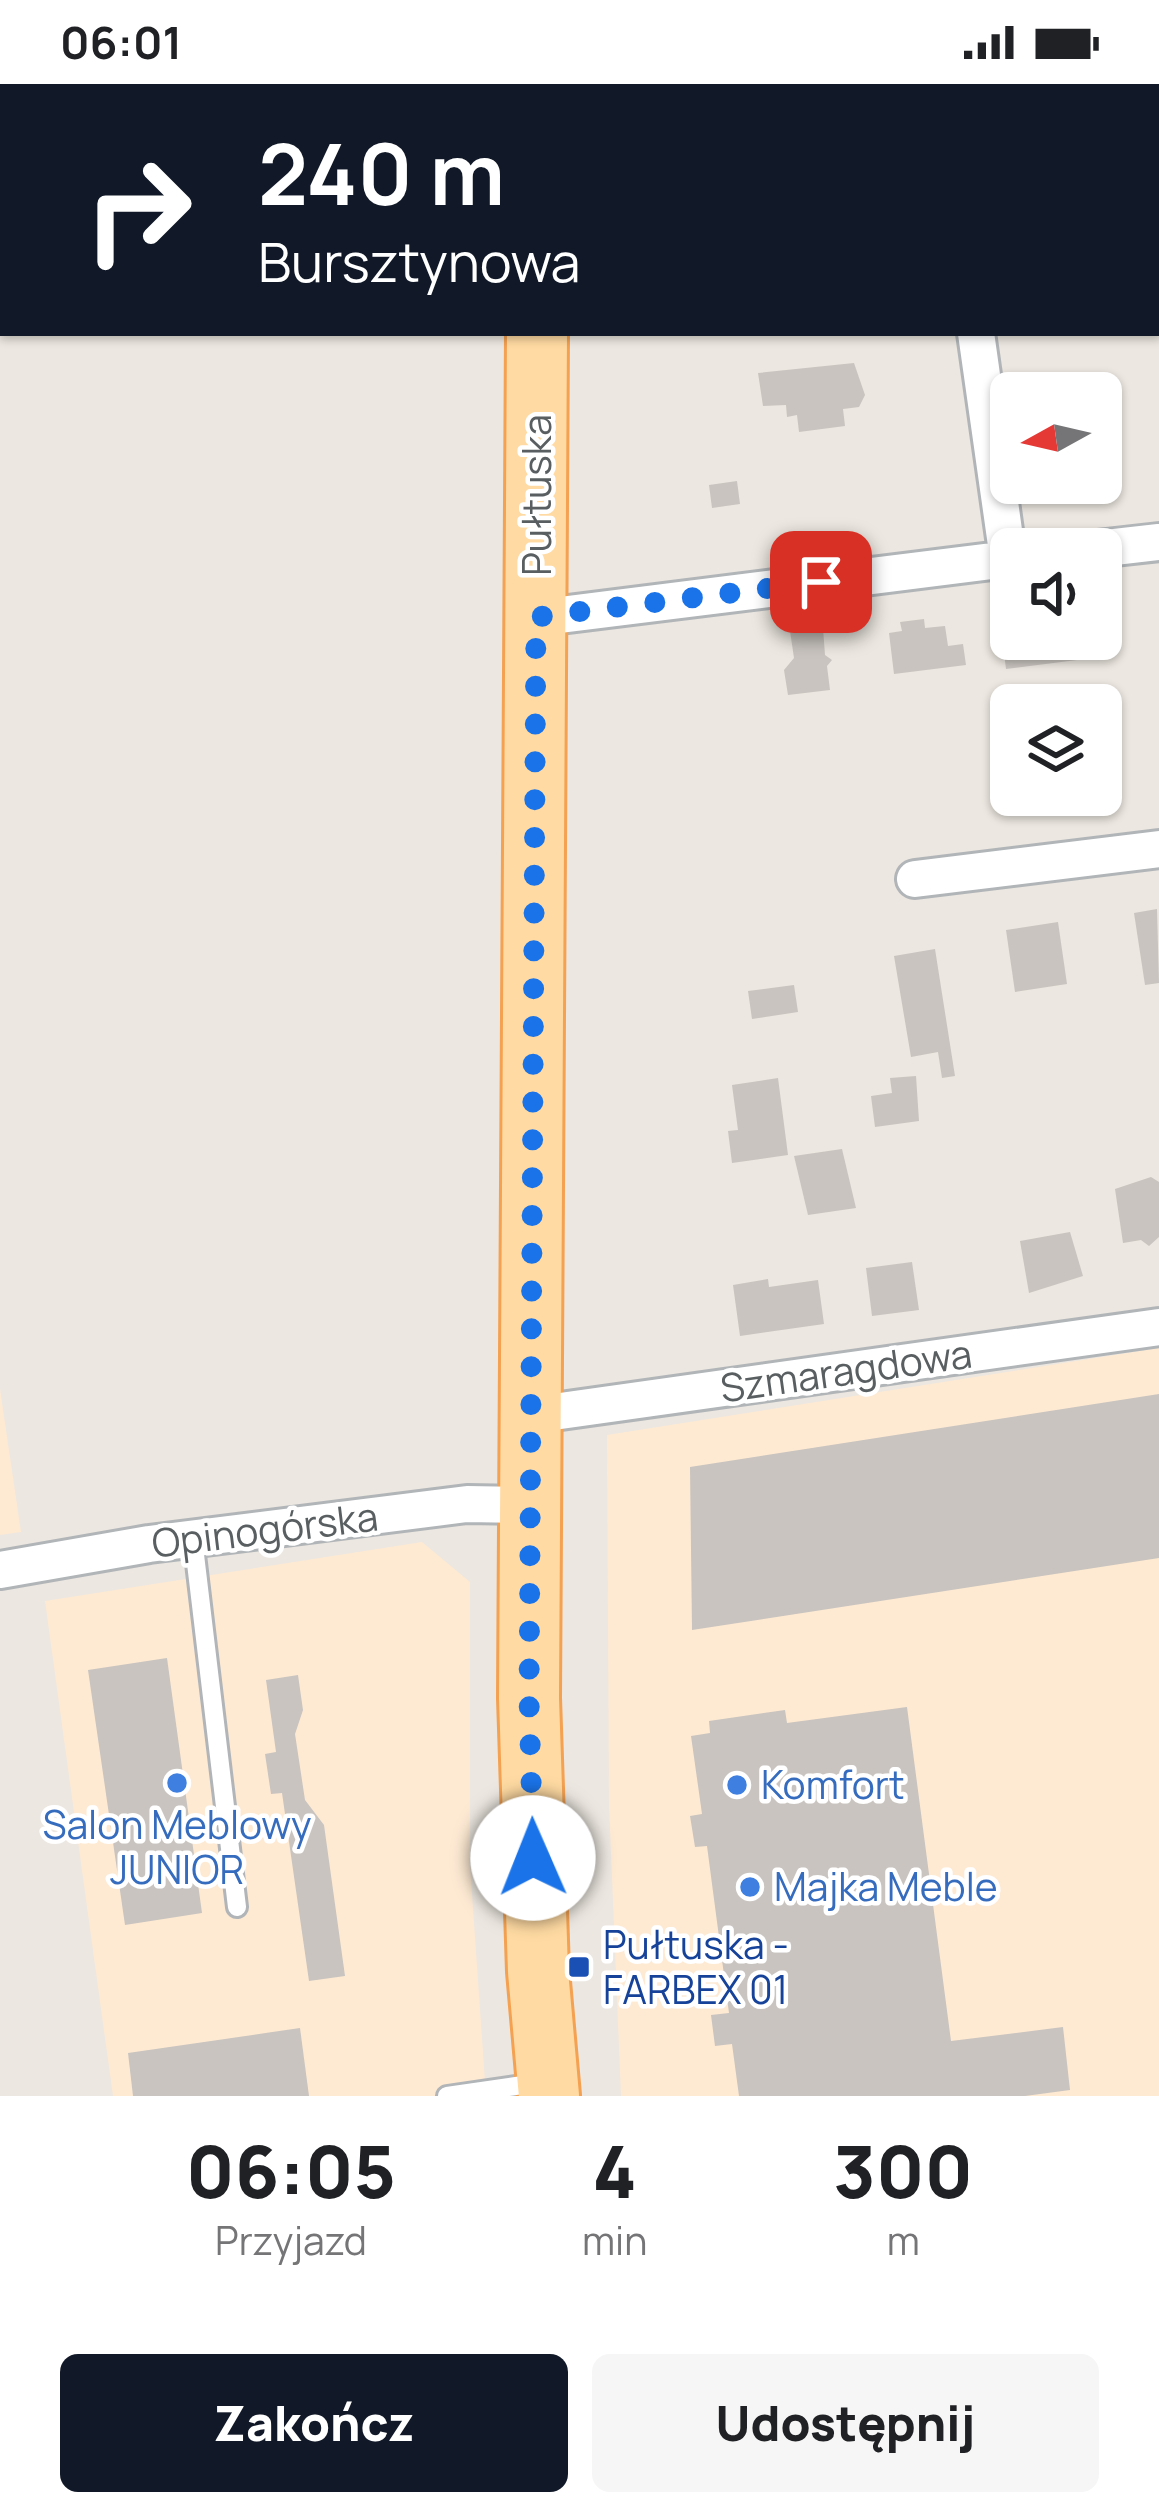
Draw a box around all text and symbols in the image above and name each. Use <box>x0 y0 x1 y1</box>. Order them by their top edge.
text: 06:01 <box>60 11 182 73</box>
text: 240 m <box>258 115 505 230</box>
icon: right <box>60 132 216 288</box>
text: Bursztynowa <box>258 224 580 298</box>
north arrow <box>990 372 1122 504</box>
map controls <box>990 372 1122 816</box>
street label: Pułtuska <box>509 414 563 576</box>
button: sound <box>990 528 1122 660</box>
pin <box>770 531 872 633</box>
icon: arrive <box>788 549 854 615</box>
button: layers <box>990 684 1122 816</box>
street label: Szmaragdowa <box>717 1326 975 1414</box>
street label: Opinogórska <box>149 1488 381 1570</box>
place label: Komfort <box>761 1757 905 1811</box>
marker: Salon Meblowy JUNIOR <box>164 1770 190 1796</box>
marker: Komfort <box>724 1772 750 1798</box>
position arrow <box>470 1795 596 1921</box>
place label: Salon Meblowy JUNIOR <box>42 1797 312 1896</box>
place label: Majka Meble <box>774 1859 998 1913</box>
marker: Majka Meble <box>737 1874 763 1900</box>
place label: Pułtuska - FARBEX 01 <box>603 1917 789 2016</box>
marker: Pułtuska - FARBEX 01 <box>566 1954 592 1980</box>
text: 06:05 <box>186 2121 396 2220</box>
text: 4 <box>593 2121 637 2220</box>
text: 300 <box>833 2121 973 2220</box>
text: Przyjazd <box>215 2213 367 2267</box>
text: min <box>582 2213 647 2267</box>
text: m <box>887 2213 920 2267</box>
button: Zakończ <box>60 2354 568 2492</box>
button: Udostępnij <box>592 2354 1099 2492</box>

